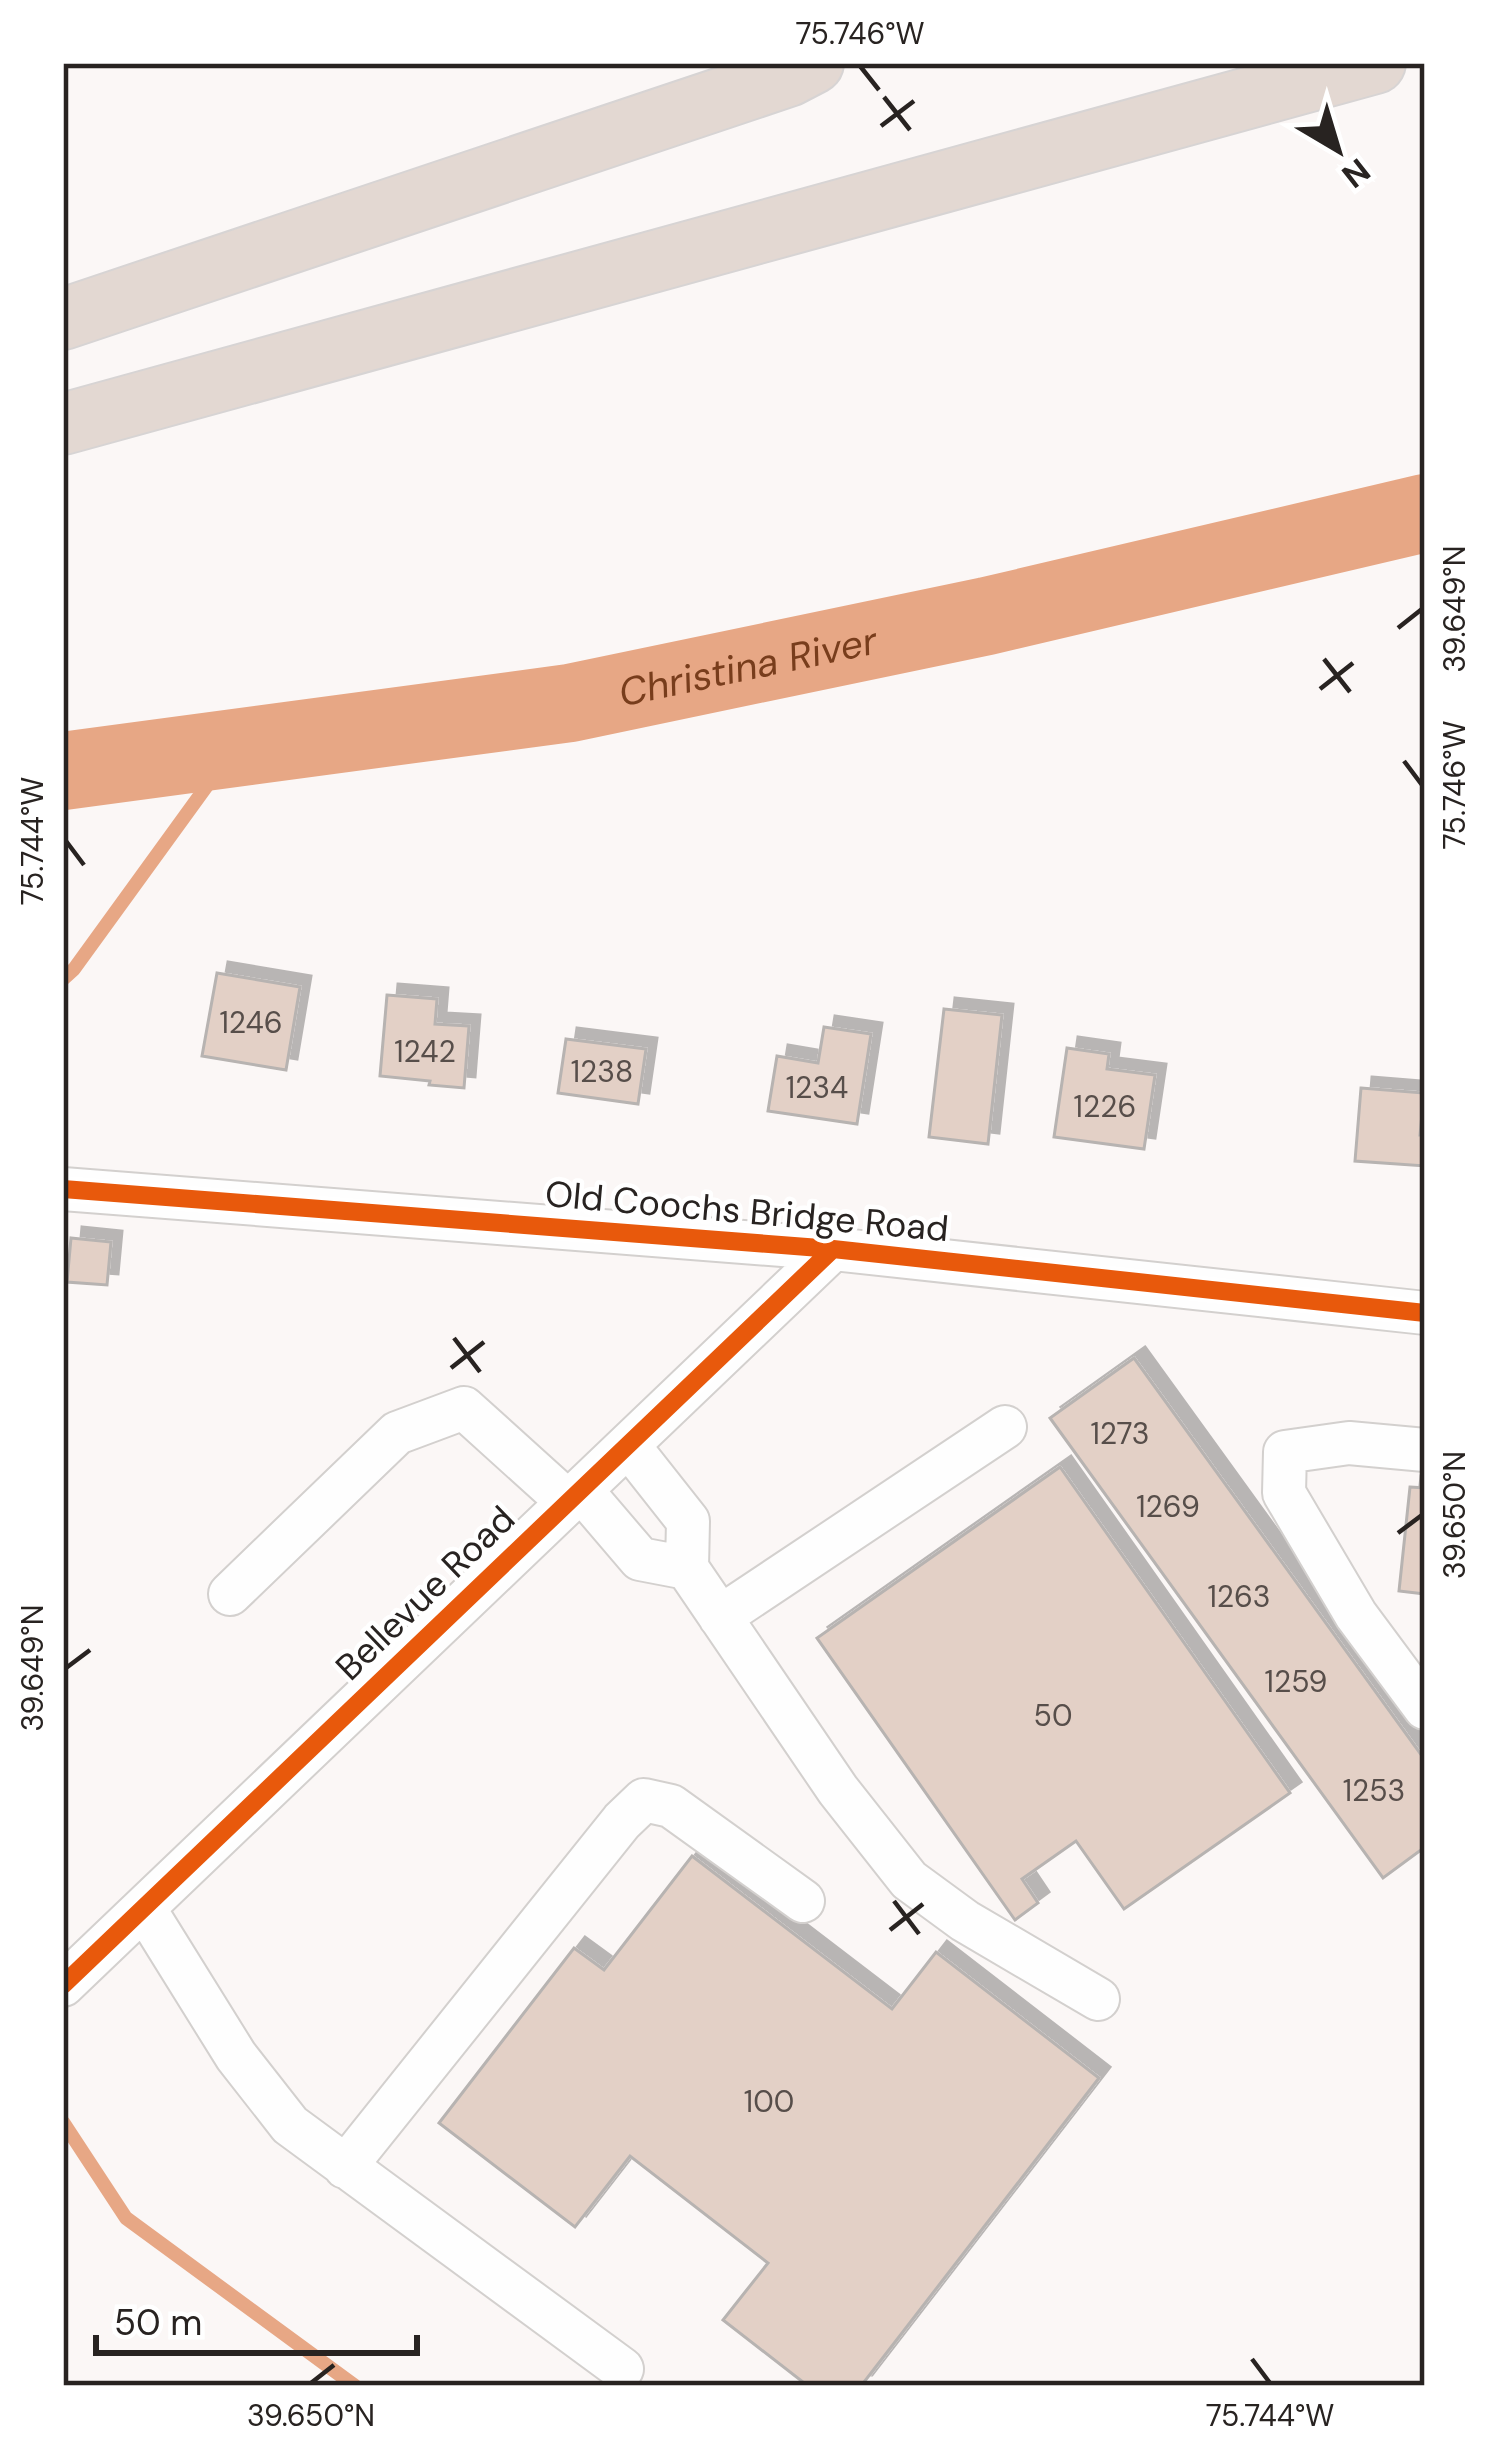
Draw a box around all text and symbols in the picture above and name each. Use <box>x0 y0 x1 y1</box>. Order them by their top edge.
text: 75.746°W <box>795 14 925 53</box>
north arrow <box>1278 90 1398 210</box>
text: N <box>1333 149 1379 198</box>
text: 39.649°N <box>1435 546 1474 672</box>
water label: Christina River <box>614 614 883 718</box>
text: 75.746°W <box>1435 720 1474 850</box>
text: 75.744°W <box>13 777 52 905</box>
house number: 1246 <box>219 1003 283 1042</box>
house number: 1242 <box>394 1032 456 1071</box>
house number: 1238 <box>571 1052 633 1091</box>
house number: 1234 <box>786 1068 848 1107</box>
house number: 1226 <box>1074 1087 1136 1126</box>
street label: Old Coochs Bridge Road <box>543 1170 951 1252</box>
house number: 1273 <box>1090 1414 1150 1453</box>
text: 39.650°N <box>1435 1451 1474 1579</box>
house number: 1269 <box>1136 1487 1200 1526</box>
street label: Bellevue Road <box>325 1496 525 1690</box>
house number: 1263 <box>1207 1577 1271 1616</box>
text: 39.649°N <box>13 1605 52 1731</box>
house number: 1259 <box>1265 1662 1327 1701</box>
house number: 50 <box>1034 1696 1072 1735</box>
house number: 1253 <box>1343 1771 1405 1810</box>
house number: 100 <box>744 2082 794 2121</box>
scale bar <box>96 2281 417 2355</box>
text: 50 m <box>114 2299 202 2346</box>
text: 39.650°N <box>247 2396 375 2435</box>
text: 75.744°W <box>1206 2396 1334 2435</box>

